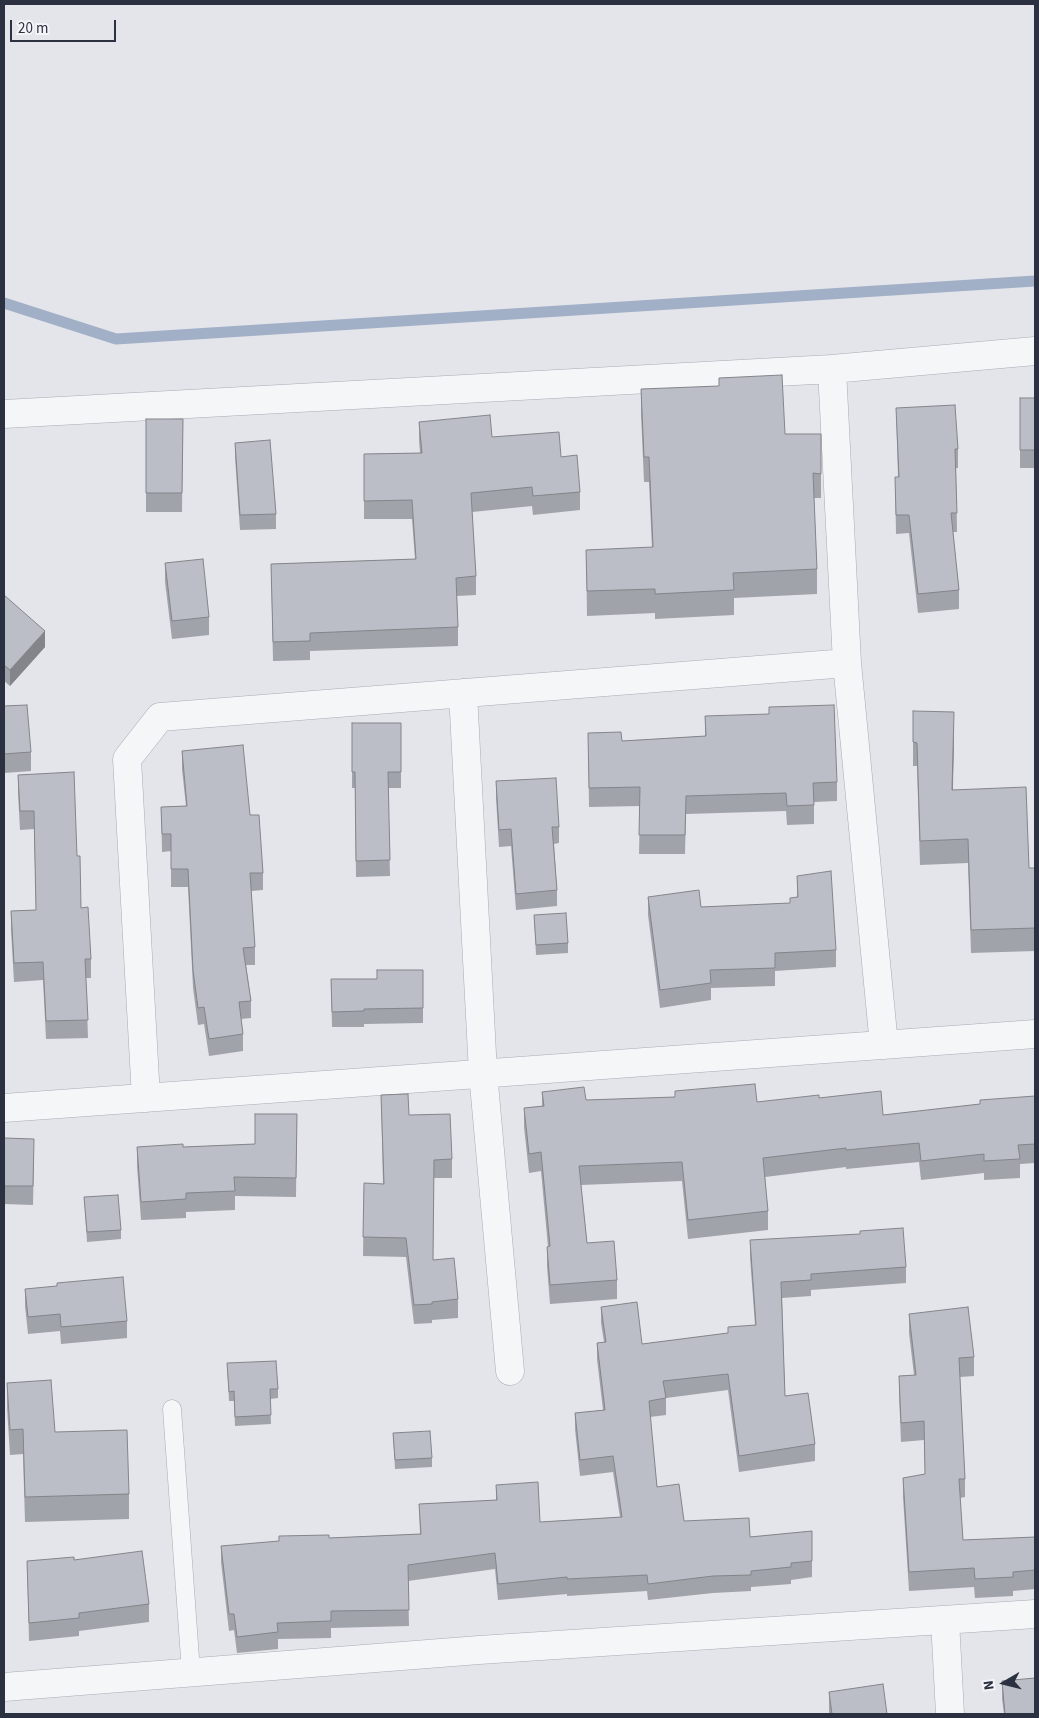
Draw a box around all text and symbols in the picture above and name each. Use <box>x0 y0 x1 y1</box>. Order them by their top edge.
scale bar <box>12 10 119 42</box>
text: 20 m <box>18 18 48 39</box>
north arrow <box>979 1658 1029 1708</box>
text: N <box>979 1679 1000 1691</box>

